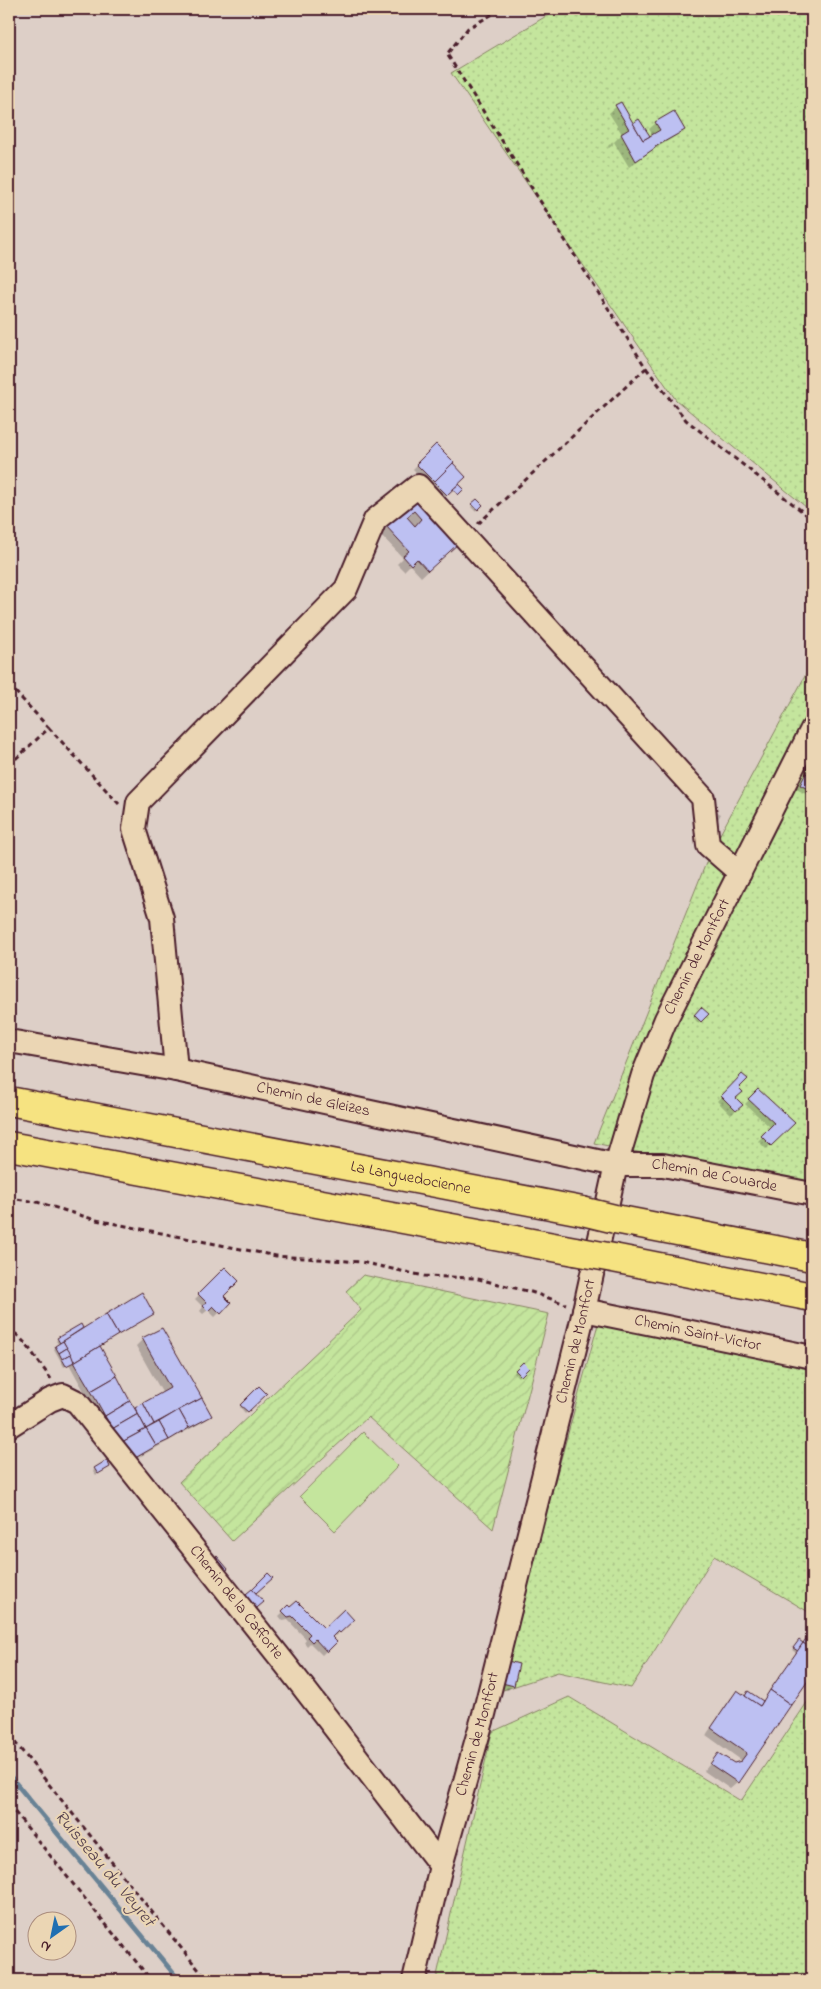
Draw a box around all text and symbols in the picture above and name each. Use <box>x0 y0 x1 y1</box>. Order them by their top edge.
street label: Chemin de Montfort <box>658 894 737 1019</box>
street label: Chemin de Gleizes <box>254 1076 372 1124</box>
street label: Chemin de Couarde <box>652 1153 780 1199</box>
street label: La Languedocienne <box>349 1155 474 1202</box>
street label: Chemin de Montfort <box>550 1276 603 1406</box>
street label: Chemin Saint-Victor <box>632 1309 763 1358</box>
street label: Chemin de la Cafforte <box>183 1540 290 1665</box>
street label: Chemin de Montfort <box>449 1669 506 1799</box>
water label: Ruisseau du Veyret <box>47 1805 162 1935</box>
north arrow <box>28 1912 78 1962</box>
text: N <box>36 1934 55 1957</box>

